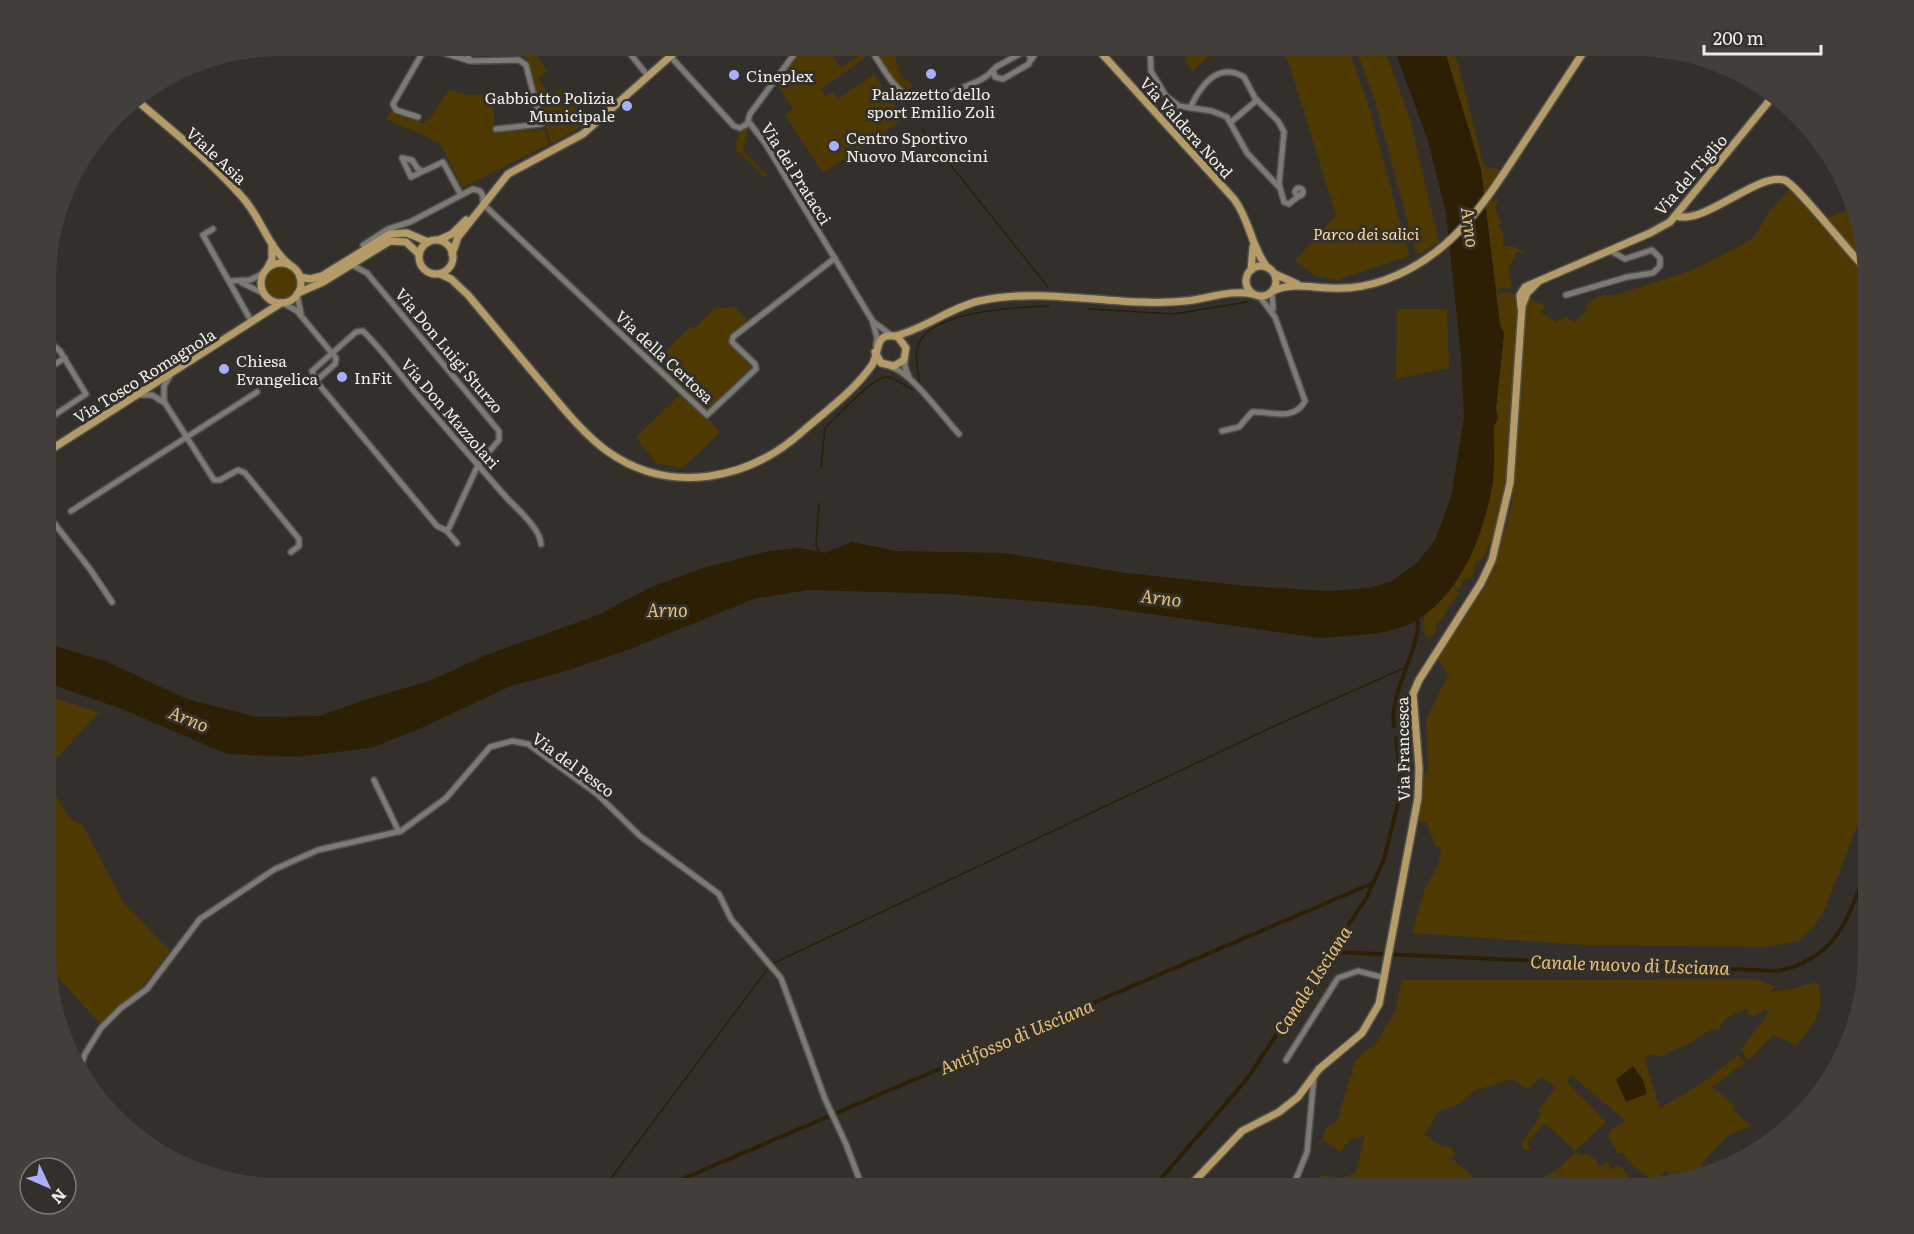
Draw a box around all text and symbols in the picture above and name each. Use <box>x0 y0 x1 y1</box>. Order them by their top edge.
scale bar <box>1704 18 1821 56</box>
text: 200 m <box>1713 24 1764 51</box>
place label: Cineplex <box>746 63 814 87</box>
marker: Palazzetto dello sport Emilio Zoli <box>924 67 938 81</box>
marker: Cineplex <box>727 68 741 82</box>
street label: Via Valdera Nord <box>1135 71 1239 183</box>
place label: Palazzetto dello sport Emilio Zoli <box>867 81 995 123</box>
place label: Gabbiotto Polizia Municipale <box>485 85 615 127</box>
marker: Gabbiotto Polizia Municipale <box>620 99 634 113</box>
street label: Via dei Pratacci <box>756 117 838 229</box>
street label: Viale Asia <box>181 121 253 190</box>
place label: Centro Sportivo Nuovo Marconcini <box>846 125 988 167</box>
street label: Via del Tiglio <box>1648 128 1732 220</box>
marker: Centro Sportivo Nuovo Marconcini <box>827 139 841 153</box>
water label: Arno <box>1455 205 1487 249</box>
park label: Parco dei salici <box>1313 221 1420 245</box>
street label: Via Don Luigi Sturzo <box>390 282 510 418</box>
street label: Via della Certosa <box>610 304 720 408</box>
street label: Via Tosco Romagnola <box>68 321 220 428</box>
place label: Chiesa Evangelica <box>236 348 318 390</box>
street label: Via Don Mazzolari <box>396 352 506 474</box>
marker: Chiesa Evangelica <box>217 362 231 376</box>
place label: InFit <box>354 365 393 389</box>
marker: InFit <box>335 370 349 384</box>
water label: Arno <box>1139 581 1183 613</box>
water label: Arno <box>646 596 688 623</box>
street label: Via Francesca <box>1389 696 1415 801</box>
water label: Arno <box>165 698 213 738</box>
street label: Via del Pesco <box>528 726 620 802</box>
water label: Canale Usciana <box>1266 919 1358 1040</box>
water label: Canale nuovo di Usciana <box>1530 947 1731 981</box>
water label: Antifosso di Usciana <box>935 991 1098 1081</box>
north arrow <box>18 1156 78 1216</box>
text: N <box>46 1184 73 1210</box>

